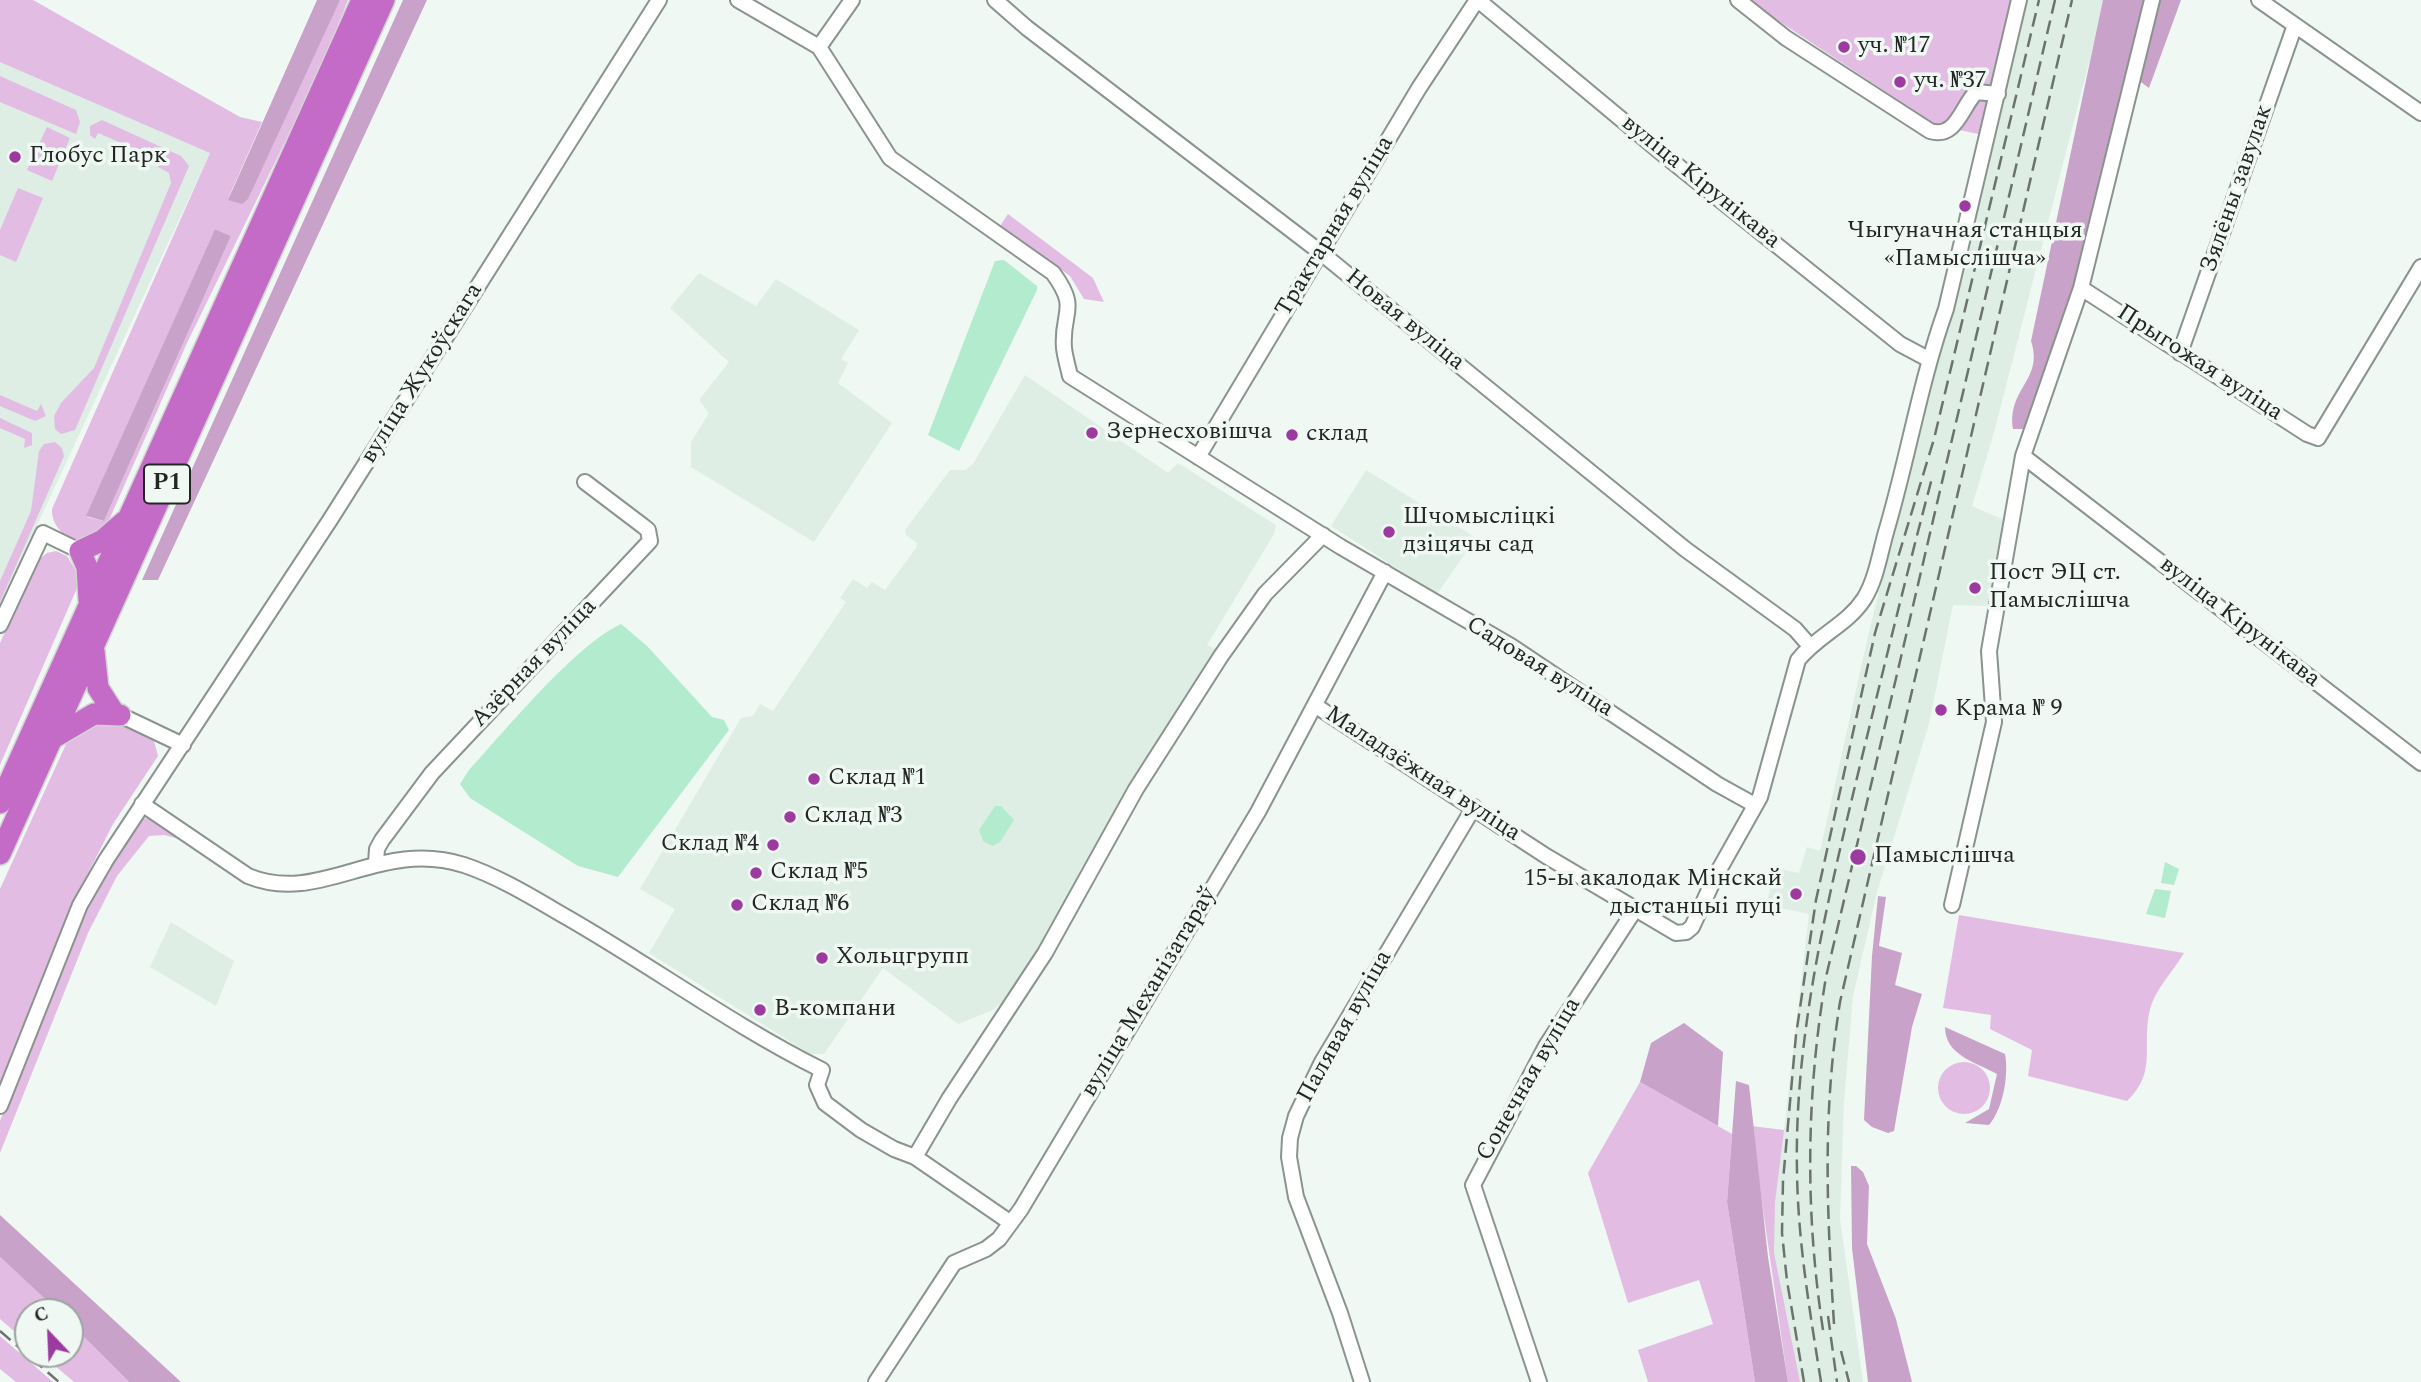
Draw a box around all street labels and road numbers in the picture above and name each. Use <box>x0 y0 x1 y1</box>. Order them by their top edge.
street label: Зялёны завулак <box>2196 101 2280 277</box>
street label: вуліца Кірунікава <box>1615 110 1785 256</box>
street label: Трактарная вуліца <box>1271 131 1401 323</box>
street label: Новая вуліца <box>1338 264 1470 378</box>
street label: вуліца Жукоўскага <box>356 278 490 470</box>
street label: Прыгожая вуліца <box>2110 299 2288 429</box>
road number: Р1 <box>144 464 190 504</box>
street label: вуліца Кірунікава <box>2153 551 2325 695</box>
street label: Азёрная вуліца <box>466 594 604 734</box>
street label: Садовая вуліца <box>1460 611 1618 725</box>
street label: Маладзёжная вуліца <box>1319 701 1525 849</box>
street label: вуліца Механізатараў <box>1076 883 1224 1103</box>
street label: Палявая вуліца <box>1292 946 1400 1108</box>
street label: Сонечная вуліца <box>1472 993 1588 1167</box>

